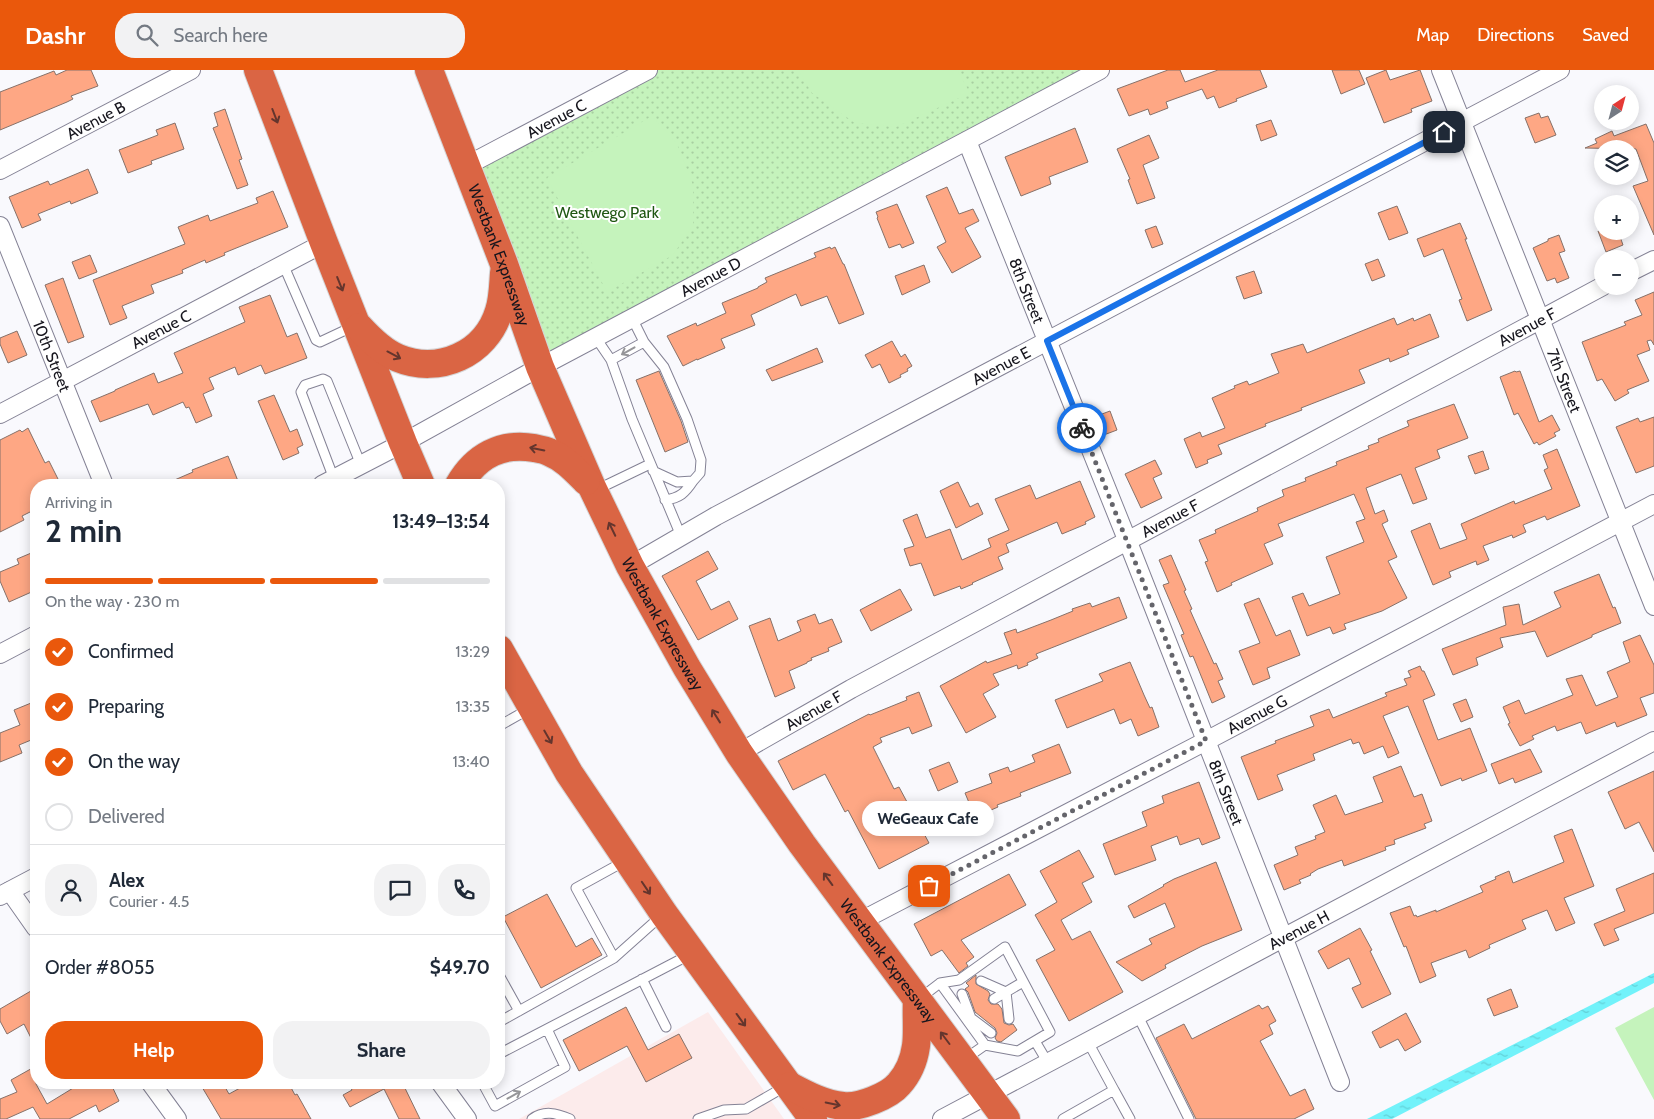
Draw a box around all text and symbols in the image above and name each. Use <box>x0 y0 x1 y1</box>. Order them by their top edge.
search box <box>115 13 465 58</box>
text: Dashr <box>25 21 85 50</box>
icon: search <box>133 21 161 49</box>
text: Search here <box>173 24 268 47</box>
text: Map <box>1416 24 1449 46</box>
text: Directions <box>1477 24 1554 46</box>
text: Saved <box>1582 24 1629 46</box>
north arrow <box>1594 85 1639 130</box>
map controls <box>1594 85 1639 295</box>
street label: Avenue C <box>524 95 589 142</box>
street label: Avenue B <box>63 97 129 144</box>
one-way arrow <box>271 107 280 123</box>
pin <box>1423 111 1465 153</box>
icon: home <box>1430 118 1458 146</box>
button: layers <box>1594 140 1639 185</box>
street label: Westbank Expressway <box>464 182 534 329</box>
button: + <box>1594 195 1639 240</box>
park label: Westwego Park <box>555 203 660 222</box>
button: − <box>1594 250 1639 295</box>
street label: Avenue D <box>677 253 744 301</box>
street label: 8th Street <box>1005 255 1048 327</box>
one-way arrow <box>336 276 345 291</box>
street label: Avenue F <box>1495 304 1560 350</box>
street label: Avenue C <box>128 306 194 353</box>
street label: 10th Street <box>29 318 75 395</box>
street label: Avenue E <box>969 343 1034 389</box>
street label: 7th Street <box>1543 346 1585 416</box>
one-way arrow <box>621 347 635 357</box>
one-way arrow <box>386 350 401 360</box>
courier <box>1057 403 1107 453</box>
icon: bike <box>1068 414 1096 442</box>
one-way arrow <box>530 444 546 453</box>
text: Arriving in <box>45 493 112 512</box>
street label: Avenue F <box>1138 495 1203 542</box>
text: 13:49–13:54 <box>392 510 490 533</box>
text: 2 min <box>45 511 122 550</box>
one-way arrow <box>607 521 617 536</box>
street label: Westbank Expressway <box>617 554 707 694</box>
text: On the way · 230 m <box>45 592 179 611</box>
icon: check <box>45 638 73 666</box>
text: Confirmed <box>88 640 174 663</box>
text: 13:29 <box>455 642 490 661</box>
street label: Avenue F <box>782 687 846 735</box>
street label: Avenue G <box>1224 691 1290 738</box>
icon: check <box>45 693 73 721</box>
text: Preparing <box>88 695 164 718</box>
text: 13:35 <box>455 697 490 716</box>
one-way arrow <box>711 710 721 724</box>
one-way arrow <box>544 729 554 743</box>
icon: check <box>45 748 73 776</box>
text: On the way <box>88 750 180 773</box>
text: 13:40 <box>452 752 490 771</box>
street label: 8th Street <box>1204 757 1247 828</box>
callout: WeGeaux Cafe <box>863 801 995 836</box>
text: Delivered <box>88 805 165 828</box>
text: WeGeaux Cafe <box>877 809 979 828</box>
button: person <box>45 864 97 916</box>
button: chat <box>374 864 426 916</box>
button: phone <box>438 864 490 916</box>
pin <box>908 865 950 907</box>
text: Alex <box>109 869 145 892</box>
one-way arrow <box>823 872 833 886</box>
icon: bag <box>915 872 943 900</box>
one-way arrow <box>641 880 651 894</box>
text: Courier · 4.5 <box>109 892 190 911</box>
street label: Westbank Expressway <box>836 895 940 1027</box>
street label: Avenue H <box>1266 906 1333 954</box>
text: Order #8055 <box>45 956 155 979</box>
text: $49.70 <box>430 956 490 979</box>
one-way arrow <box>736 1013 746 1027</box>
button: Help <box>45 1021 263 1079</box>
button: Share <box>273 1021 490 1079</box>
one-way arrow <box>940 1031 950 1045</box>
one-way arrow <box>507 1090 521 1100</box>
one-way arrow <box>825 1100 841 1109</box>

